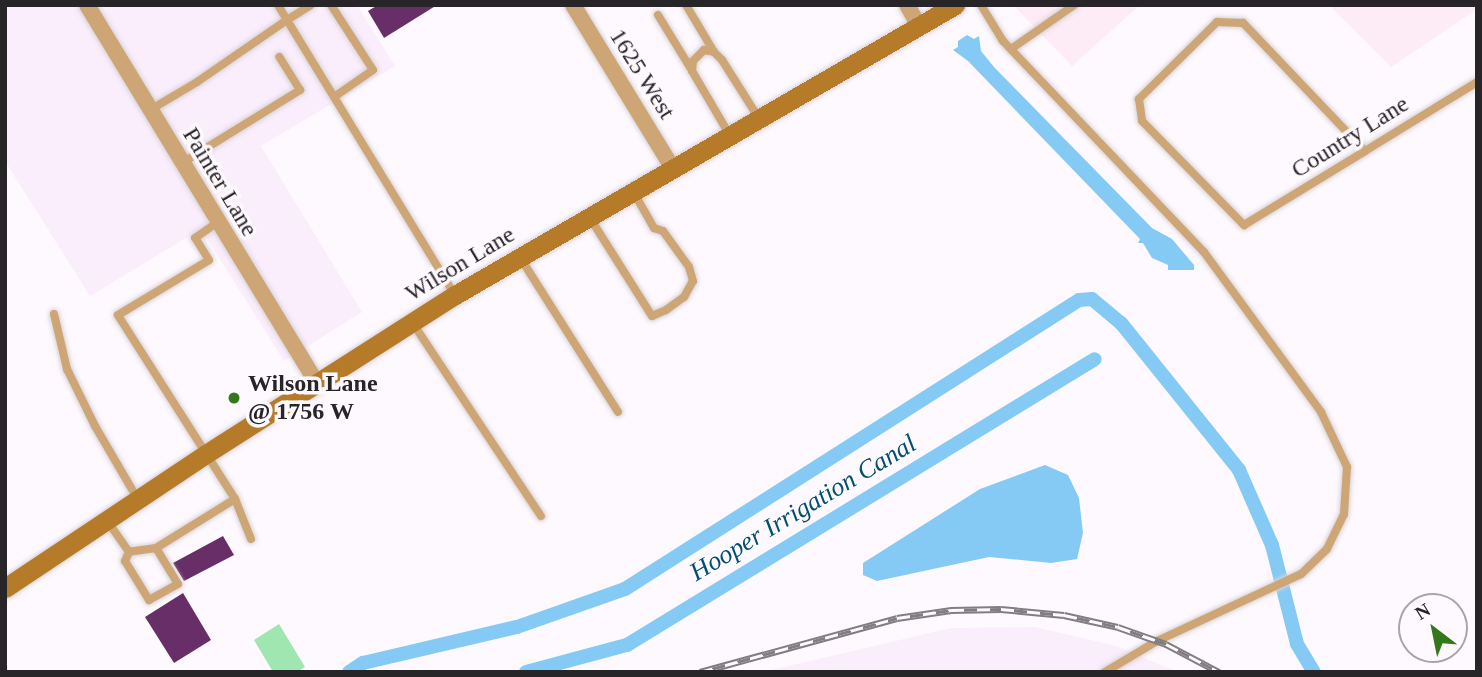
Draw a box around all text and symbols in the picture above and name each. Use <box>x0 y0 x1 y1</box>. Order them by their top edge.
street label: 1625 West <box>603 23 681 125</box>
street label: Country Lane <box>1286 90 1414 184</box>
street label: Painter Lane <box>176 122 264 242</box>
street label: Wilson Lane <box>400 220 520 308</box>
place label: Wilson Lane @ 1756 W <box>248 370 378 426</box>
marker: Wilson Lane @ 1756 W <box>226 390 242 406</box>
water label: Hooper Irrigation Canal <box>684 428 922 588</box>
north arrow <box>1398 593 1468 663</box>
text: N <box>1411 599 1434 624</box>

